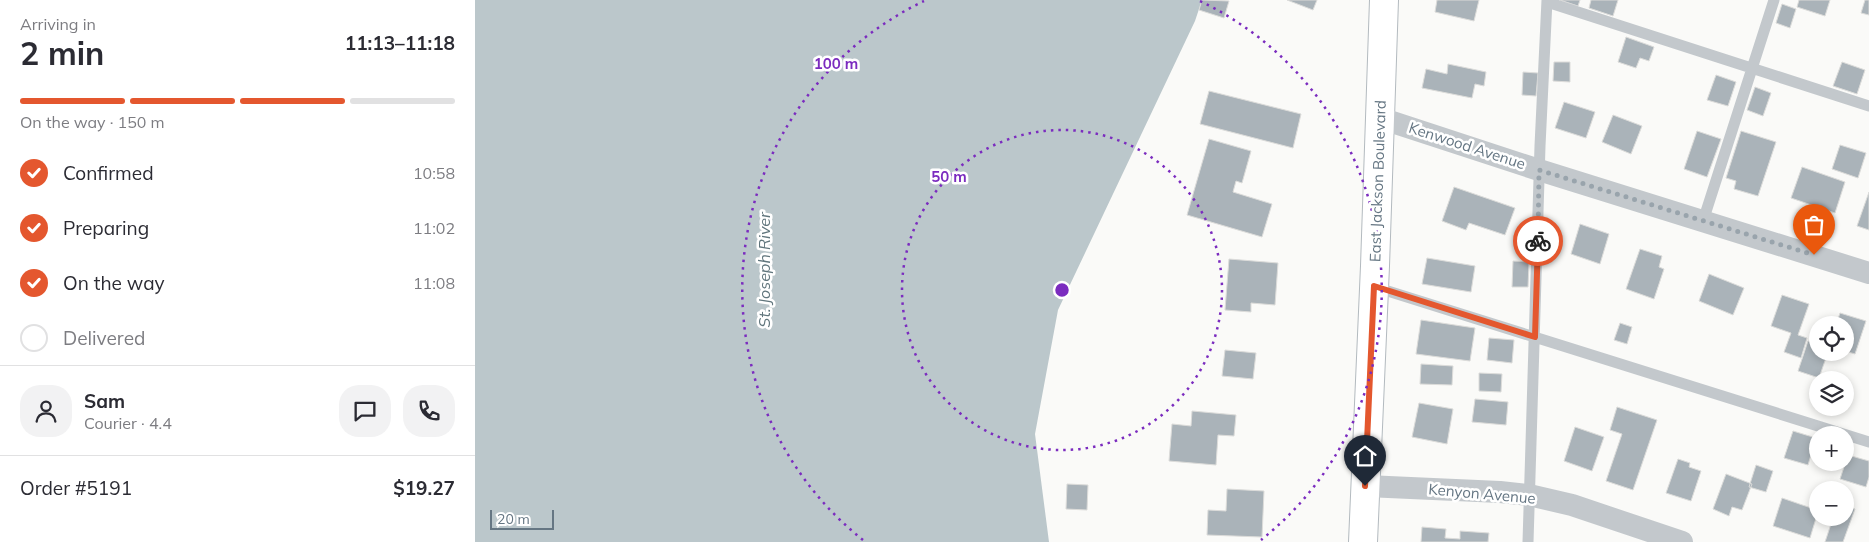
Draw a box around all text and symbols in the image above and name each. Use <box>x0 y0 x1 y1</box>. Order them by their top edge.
text: Arriving in <box>20 14 96 34</box>
text: 11:13–11:18 <box>345 31 455 55</box>
text: 2 min <box>20 33 104 73</box>
text: 100 m <box>814 54 858 73</box>
street label: East Jackson Boulevard <box>1365 100 1390 262</box>
text: On the way · 150 m <box>20 112 165 132</box>
street label: Kenwood Avenue <box>1406 118 1528 173</box>
icon: check <box>20 159 48 187</box>
text: Confirmed <box>63 161 154 185</box>
text: 10:58 <box>413 163 455 183</box>
text: 50 m <box>931 167 967 186</box>
pin <box>1793 204 1835 255</box>
water label: St. Joseph River <box>754 211 774 328</box>
icon: bag <box>1800 211 1828 239</box>
icon: check <box>20 214 48 242</box>
text: Preparing <box>63 216 149 240</box>
courier <box>1513 216 1563 266</box>
text: 11:02 <box>413 218 455 238</box>
icon: bike <box>1524 227 1552 255</box>
icon: check <box>20 269 48 297</box>
text: On the way <box>63 271 165 295</box>
text: 11:08 <box>413 273 455 293</box>
centre of rings <box>1053 281 1071 299</box>
map controls <box>1809 316 1854 526</box>
button: locate <box>1809 316 1854 361</box>
text: Delivered <box>63 326 145 350</box>
button: layers <box>1809 371 1854 416</box>
button: person <box>20 385 72 437</box>
button: chat <box>339 385 391 437</box>
button: phone <box>403 385 455 437</box>
text: Sam <box>84 389 125 413</box>
text: Courier · 4.4 <box>84 413 172 433</box>
button: + <box>1809 426 1854 471</box>
pin <box>1344 435 1386 486</box>
icon: home <box>1351 442 1379 470</box>
text: Order #5191 <box>20 476 132 500</box>
text: $19.27 <box>393 476 455 500</box>
street label: Kenyon Avenue <box>1428 479 1536 508</box>
button: − <box>1809 481 1854 526</box>
scale bar <box>490 507 554 530</box>
text: 20 m <box>497 510 530 528</box>

